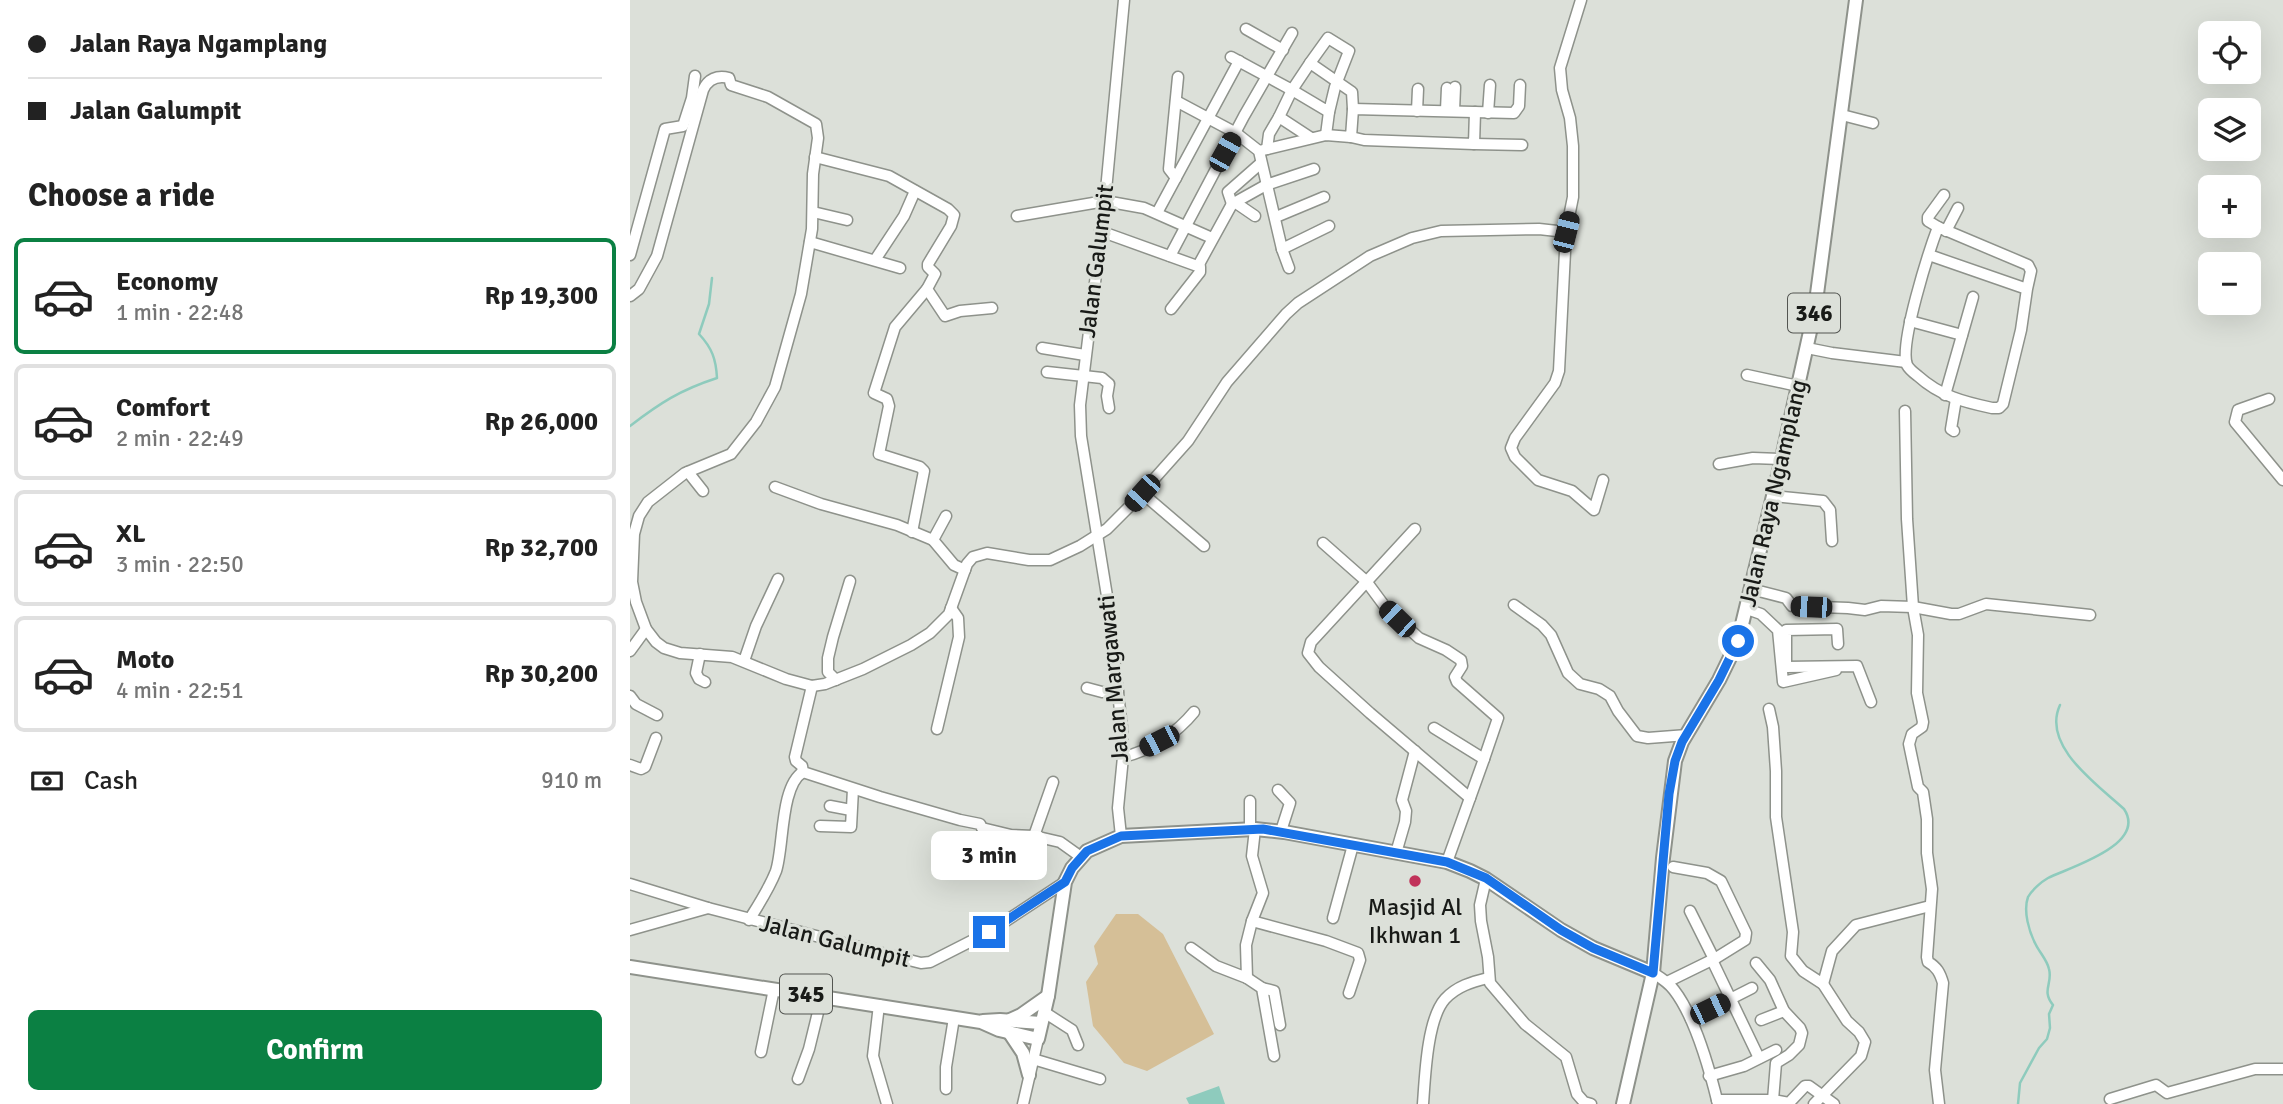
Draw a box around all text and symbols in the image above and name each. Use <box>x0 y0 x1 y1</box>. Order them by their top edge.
map controls <box>2198 21 2261 315</box>
button: locate <box>2198 21 2261 84</box>
text: Jalan Raya Ngamplang <box>70 28 327 60</box>
text: Jalan Galumpit <box>70 95 241 127</box>
button: layers <box>2198 98 2261 161</box>
car <box>1206 129 1245 175</box>
button: + <box>2198 175 2261 238</box>
text: Choose a ride <box>28 176 215 215</box>
street label: Jalan Galumpit <box>1072 183 1120 339</box>
car <box>1551 209 1582 255</box>
button: − <box>2198 252 2261 315</box>
icon: car <box>32 265 95 328</box>
text: Economy <box>116 266 218 298</box>
text: Rp 19,300 <box>484 280 598 312</box>
road number: 346 <box>1788 294 1840 332</box>
text: 1 min · 22:48 <box>116 298 244 327</box>
street label: Jalan Raya Ngamplang <box>1732 376 1814 610</box>
icon: car <box>32 391 95 454</box>
text: Comfort <box>116 392 210 424</box>
text: Rp 26,000 <box>484 406 598 438</box>
text: 2 min · 22:49 <box>116 424 244 453</box>
car <box>1121 470 1164 516</box>
icon: car <box>32 517 95 580</box>
text: XL <box>116 518 146 550</box>
text: Rp 32,700 <box>484 532 598 564</box>
text: 3 min · 22:50 <box>116 550 244 579</box>
street label: Jalan Margawati <box>1091 594 1135 764</box>
car <box>1790 596 1833 618</box>
car <box>1375 597 1420 641</box>
route start <box>1722 625 1754 657</box>
icon: car <box>32 643 95 706</box>
text: Moto <box>116 644 174 676</box>
text: Rp 30,200 <box>484 658 598 690</box>
text: 4 min · 22:51 <box>116 676 244 705</box>
car <box>1136 722 1183 760</box>
icon: cash <box>28 762 66 800</box>
text: Cash <box>84 765 138 797</box>
text: 910 m <box>541 766 602 795</box>
callout: 3 min <box>931 830 1047 880</box>
text: 3 min <box>961 841 1017 870</box>
marker: Masjid Al Ikhwan 1 <box>1407 873 1423 889</box>
place label: Masjid Al Ikhwan 1 <box>1368 892 1462 950</box>
street label: Jalan Galumpit <box>757 908 913 974</box>
route end <box>973 916 1005 948</box>
road number: 345 <box>780 974 832 1014</box>
car <box>1687 990 1734 1028</box>
button: Confirm <box>28 1010 602 1090</box>

